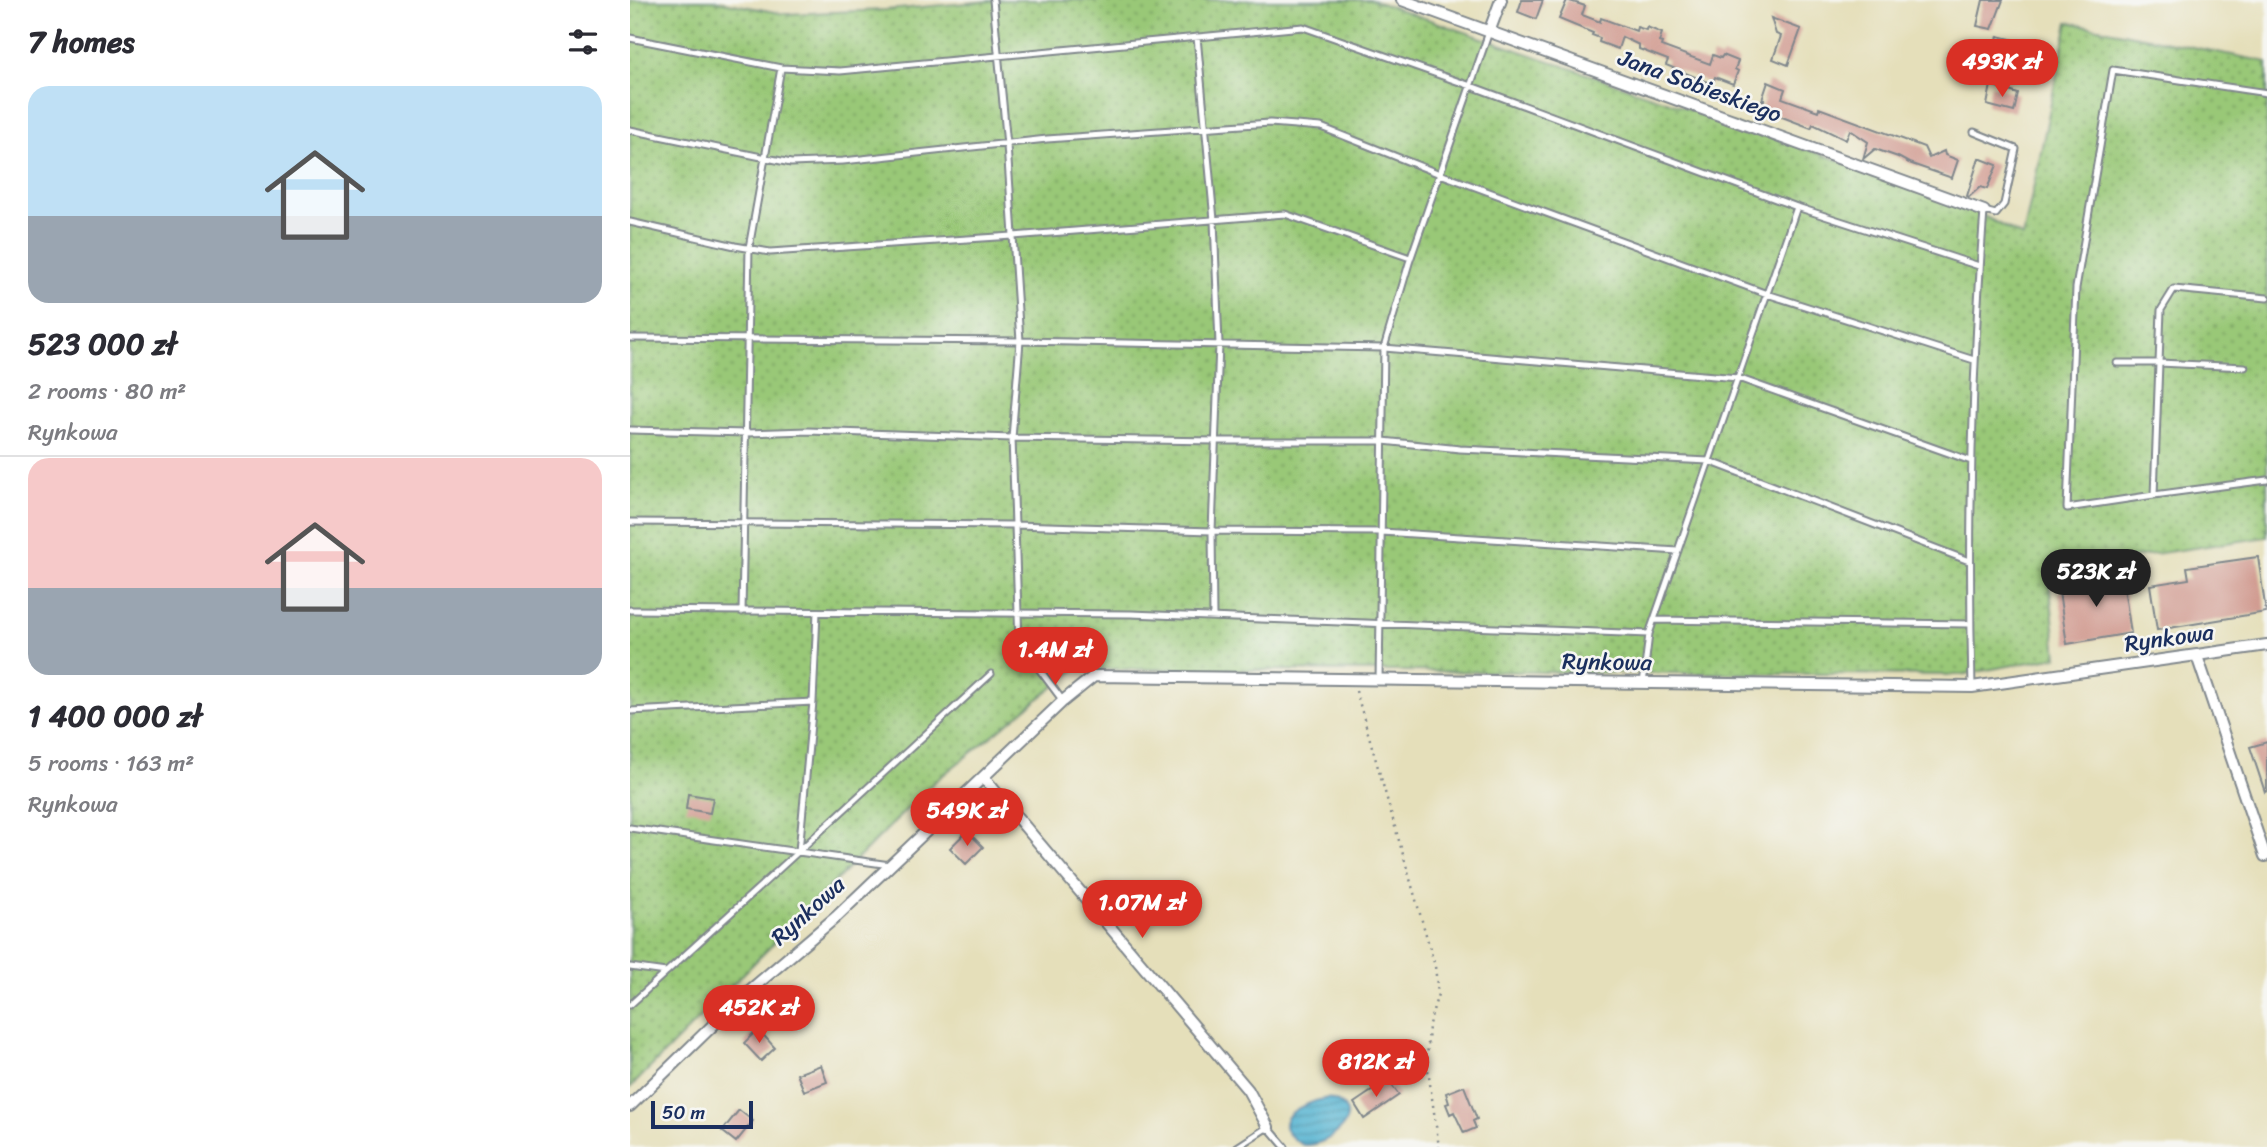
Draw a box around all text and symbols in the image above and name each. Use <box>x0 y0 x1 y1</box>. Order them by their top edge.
text: 7 homes <box>28 15 135 69</box>
icon: filters <box>564 23 602 61</box>
street label: Jana Sobieskiego <box>1611 37 1788 135</box>
pin: 493K zł <box>1937 40 2067 99</box>
text: 493K zł <box>1962 41 2042 82</box>
icon: home <box>252 132 378 258</box>
text: 523 000 zł <box>28 317 177 371</box>
text: 2 rooms · 80 m² <box>28 371 186 412</box>
text: Rynkowa <box>28 412 118 453</box>
icon: home <box>252 504 378 630</box>
pin: 523K zł <box>2031 550 2161 609</box>
text: 523K zł <box>2057 551 2135 592</box>
street label: Rynkowa <box>2122 611 2217 665</box>
pin: 1.4M zł <box>990 628 1120 687</box>
text: 1.4M zł <box>1018 629 1092 670</box>
street label: Rynkowa <box>1562 641 1653 683</box>
text: 1 400 000 zł <box>28 689 202 743</box>
text: 5 rooms · 163 m² <box>28 743 194 784</box>
text: Rynkowa <box>28 784 118 825</box>
pin: 549K zł <box>902 788 1032 848</box>
text: 549K zł <box>927 790 1007 831</box>
street label: Rynkowa <box>761 865 855 956</box>
pin: 1.07M zł <box>1070 880 1214 940</box>
text: 1.07M zł <box>1098 882 1186 923</box>
pin: 452K zł <box>694 986 824 1045</box>
text: 452K zł <box>719 987 799 1028</box>
pin: 812K zł <box>1311 1040 1441 1099</box>
text: 812K zł <box>1338 1041 1414 1082</box>
text: 50 m <box>662 1096 705 1129</box>
scale bar <box>651 1098 752 1130</box>

